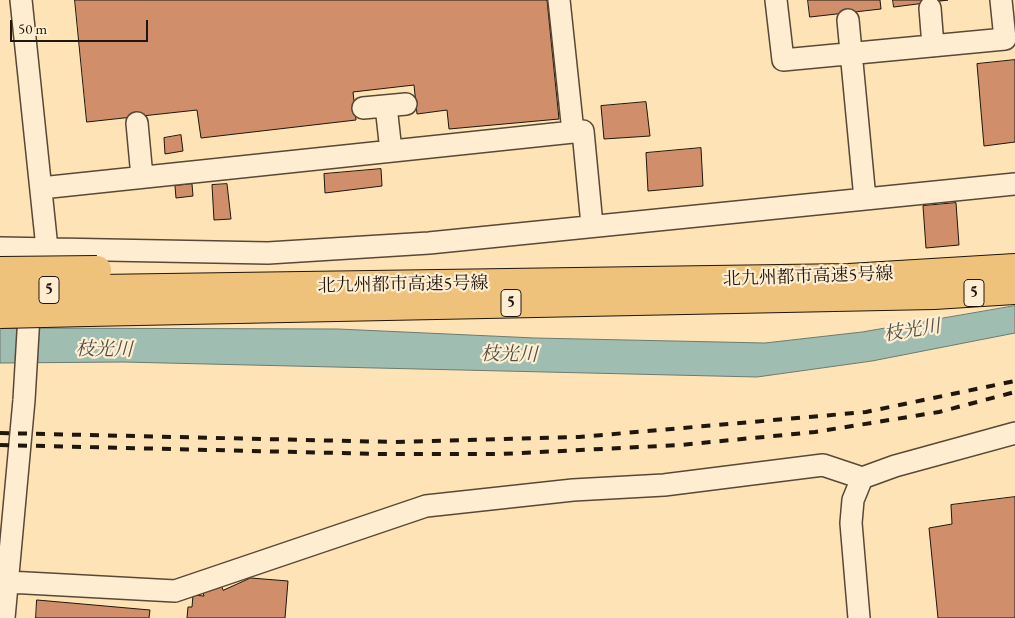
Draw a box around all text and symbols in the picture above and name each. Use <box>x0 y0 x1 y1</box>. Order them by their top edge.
scale bar <box>12 10 150 42</box>
text: 50 m <box>18 19 47 38</box>
street label: 北九州都市高速5号線 <box>722 263 894 291</box>
street label: 北九州都市高速5号線 <box>318 273 488 297</box>
road number: 5 <box>39 276 59 304</box>
road number: 5 <box>964 280 984 306</box>
road number: 5 <box>501 290 521 316</box>
water label: 枝光川 <box>882 315 942 347</box>
water label: 枝光川 <box>75 338 133 362</box>
water label: 枝光川 <box>480 343 538 367</box>

